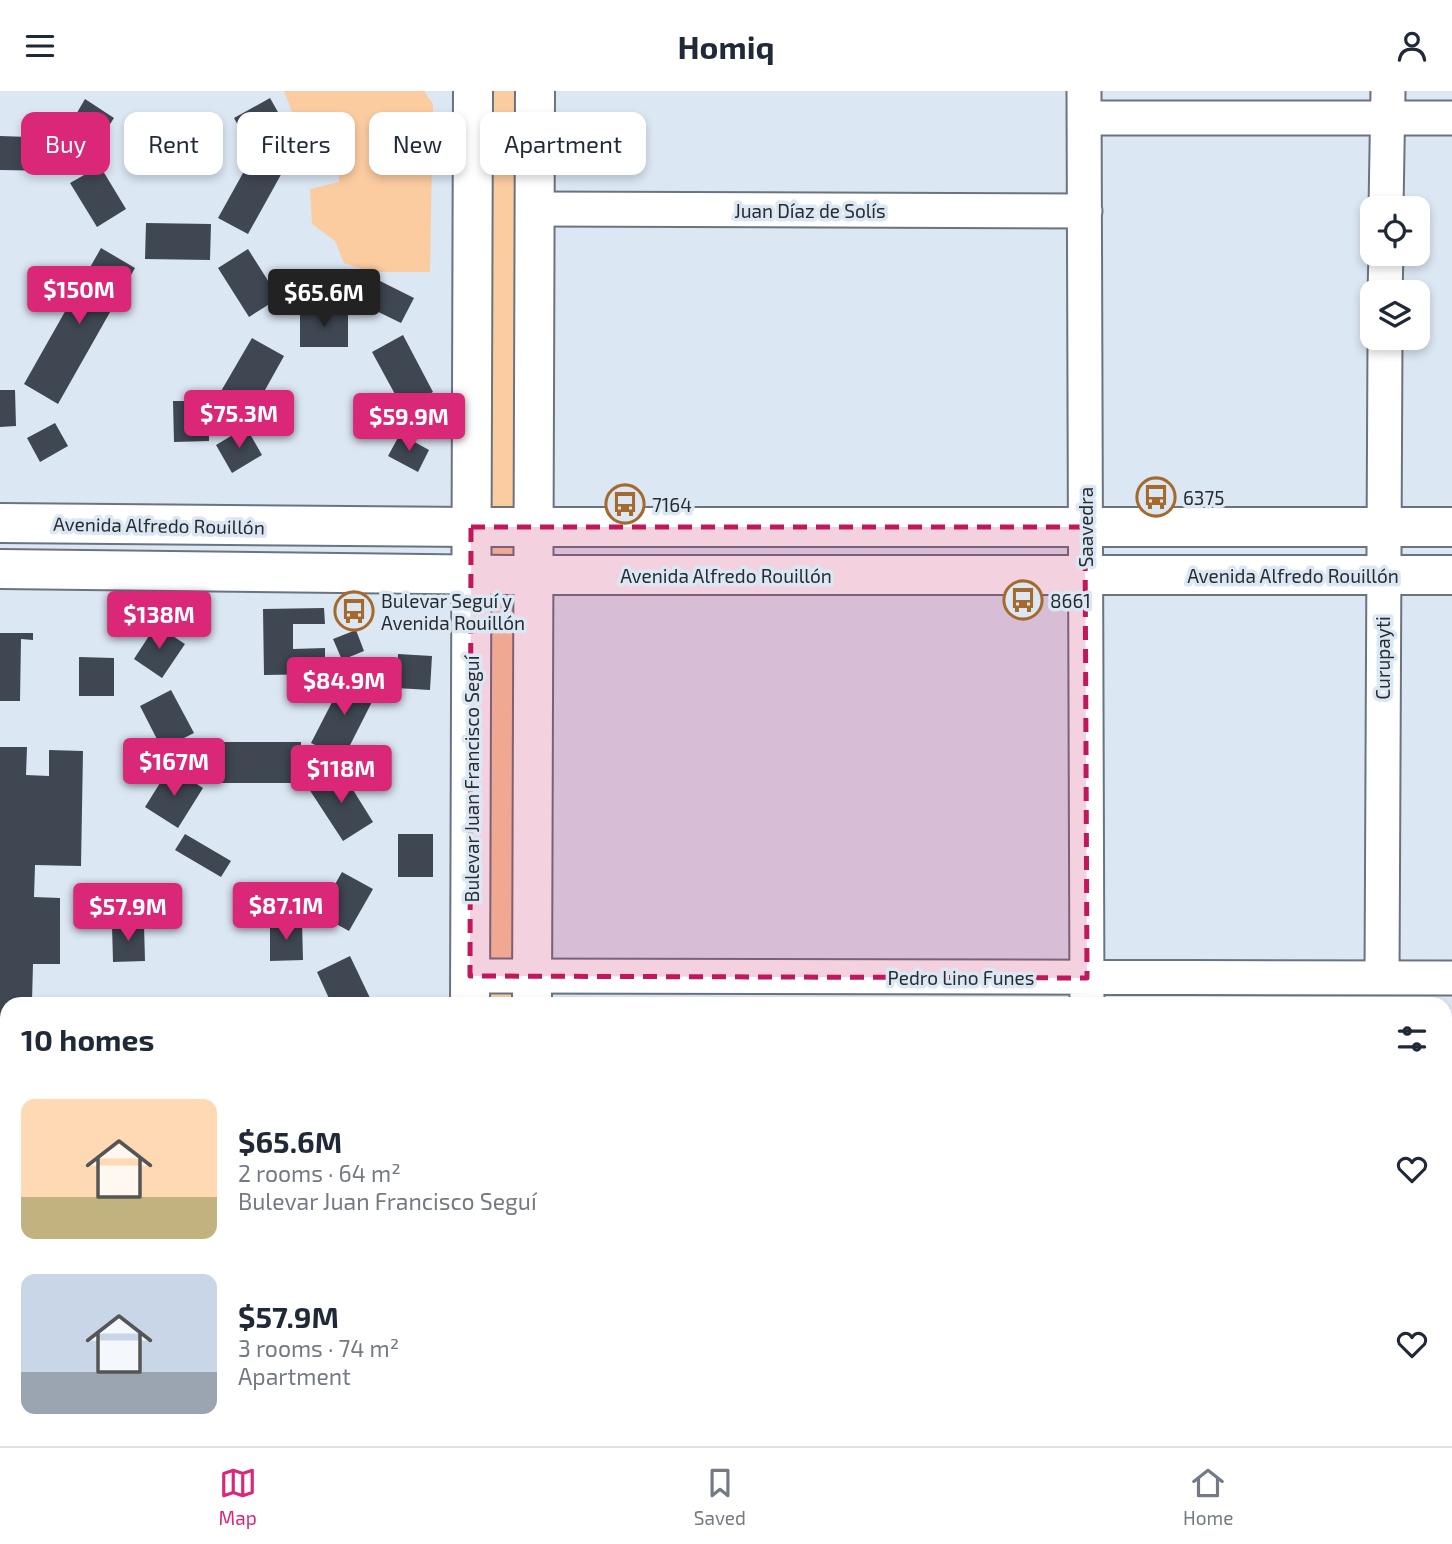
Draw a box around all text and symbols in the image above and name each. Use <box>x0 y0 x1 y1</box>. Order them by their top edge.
icon: menu <box>21 27 59 65</box>
text: Homiq <box>677 27 775 65</box>
icon: person <box>1393 27 1431 65</box>
chip: Buy <box>21 112 110 175</box>
chip: Rent <box>124 112 223 175</box>
chip: Filters <box>237 112 355 175</box>
chip: New <box>369 112 466 175</box>
chip: Apartment <box>480 112 646 175</box>
map controls <box>1360 196 1430 350</box>
button: locate <box>1360 196 1430 266</box>
street label: Juan Díaz de Solís <box>734 199 886 222</box>
pin: $150M <box>30 267 128 326</box>
pin: $65.6M <box>267 269 381 329</box>
text: $150M <box>43 275 115 303</box>
text: $65.6M <box>284 278 364 306</box>
button: layers <box>1360 280 1430 350</box>
pin: $75.3M <box>182 391 296 450</box>
pin: $59.9M <box>352 393 466 453</box>
text: $75.3M <box>200 399 278 427</box>
text: $59.9M <box>369 402 449 430</box>
bus stop icon: 6375 <box>1135 476 1177 518</box>
bus stop icon: 7164 <box>604 483 646 525</box>
place label: 6375 <box>1183 486 1224 509</box>
street label: Saavedra <box>1074 487 1097 567</box>
place label: 7164 <box>652 493 692 516</box>
street label: Avenida Alfredo Rouillón <box>53 512 265 538</box>
street label: Avenida Alfredo Rouillón <box>620 564 832 587</box>
street label: Avenida Alfredo Rouillón <box>1187 564 1399 587</box>
bus stop icon: 8661 <box>1002 579 1044 621</box>
place label: Bulevar Seguí y Avenida Rouillón <box>381 589 525 634</box>
place label: 8661 <box>1050 589 1091 612</box>
bus stop icon: Bulevar Seguí y Avenida Rouillón <box>333 590 375 632</box>
pin: $138M <box>110 591 208 651</box>
text: $138M <box>123 600 195 628</box>
street label: Curupayti <box>1371 616 1394 700</box>
street label: Bulevar Juan Francisco Seguí <box>460 654 483 902</box>
pin: $84.9M <box>287 657 401 717</box>
text: $84.9M <box>303 666 385 694</box>
pin: $167M <box>125 739 223 798</box>
pin: $118M <box>292 745 390 805</box>
text: $167M <box>139 747 209 775</box>
text: $118M <box>307 754 375 782</box>
pin: $57.9M <box>71 883 185 943</box>
pin: $87.1M <box>229 883 343 942</box>
text: $87.1M <box>249 891 323 919</box>
text: $57.9M <box>89 892 167 920</box>
street label: Pedro Lino Funes <box>888 966 1034 989</box>
icon: filters <box>1393 1020 1431 1058</box>
text: 10 homes <box>21 1021 154 1057</box>
text: $65.6M <box>238 1123 342 1159</box>
icon: home <box>77 1127 161 1211</box>
icon: heart <box>1393 1150 1431 1188</box>
text: 2 rooms · 64 m² <box>238 1159 401 1187</box>
text: Bulevar Juan Francisco Seguí <box>238 1187 537 1215</box>
text: $57.9M <box>238 1298 339 1334</box>
icon: home <box>77 1302 161 1386</box>
icon: heart <box>1393 1325 1431 1363</box>
text: 3 rooms · 74 m² <box>238 1334 399 1362</box>
text: Apartment <box>238 1362 351 1390</box>
tab: Map <box>219 1464 257 1529</box>
tab: Saved <box>694 1464 746 1529</box>
tab: Home <box>1183 1464 1233 1529</box>

